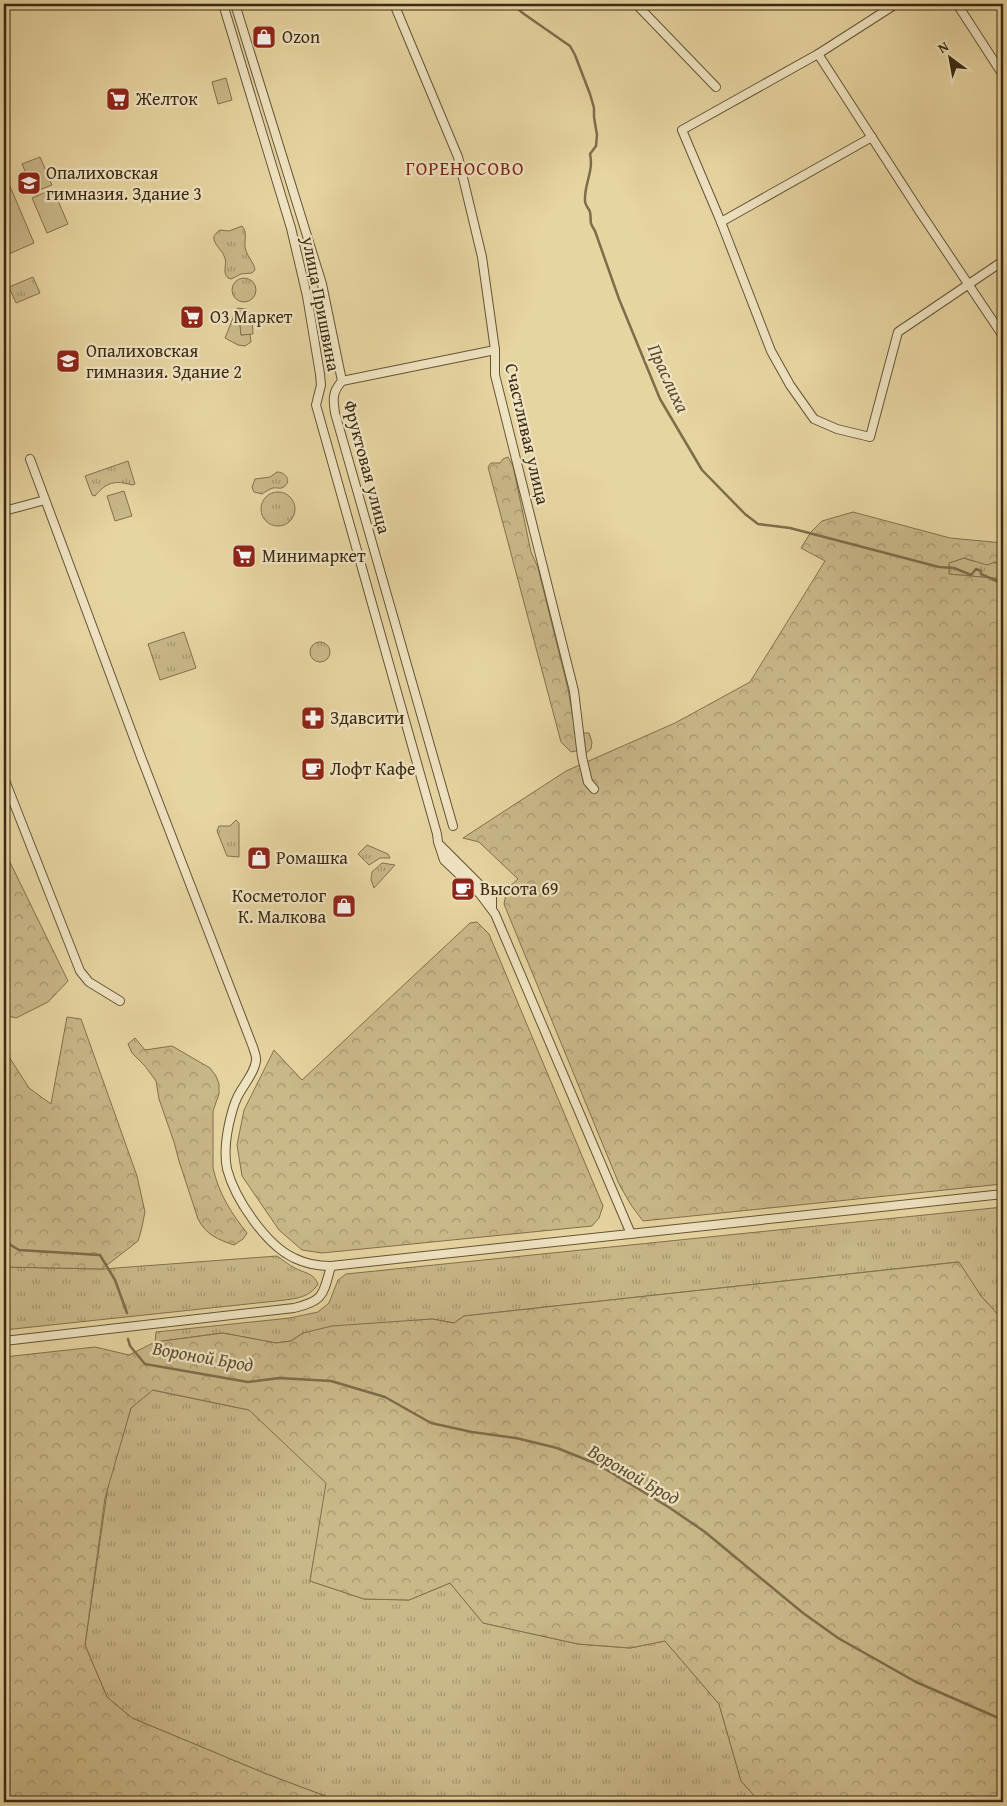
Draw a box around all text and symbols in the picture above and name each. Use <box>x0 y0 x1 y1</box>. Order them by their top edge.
place label: Ozon <box>282 23 320 50</box>
shop icon: Ozon <box>251 24 277 50</box>
north arrow <box>924 32 974 82</box>
text: N <box>934 36 953 58</box>
place label: Желток <box>135 85 198 112</box>
supermarket icon: Желток <box>105 86 131 112</box>
district label: ГОРЕНОСОВО <box>406 154 524 182</box>
place label: Опалиховская гимназия. Здание 3 <box>46 159 202 207</box>
school or university icon: Опалиховская гимназия. Здание 3 <box>16 170 42 196</box>
street label: улица Пришвина <box>295 233 348 374</box>
place label: О3 Маркет <box>210 303 293 330</box>
supermarket icon: О3 Маркет <box>179 304 205 330</box>
place label: Опалиховская гимназия. Здание 2 <box>86 337 242 385</box>
water label: Праслиха <box>641 339 697 417</box>
school or university icon: Опалиховская гимназия. Здание 2 <box>55 348 81 374</box>
street label: Счастливая улица <box>498 361 557 508</box>
street label: Фруктовая улица <box>337 397 398 537</box>
place label: Минимаркет <box>262 542 366 569</box>
supermarket icon: Минимаркет <box>231 543 257 569</box>
place label: Здавсити <box>330 704 405 731</box>
pharmacy icon: Здавсити <box>300 705 326 731</box>
place label: Лофт Кафе <box>330 755 415 782</box>
cafe icon: Лофт Кафе <box>300 756 326 782</box>
place label: Ромашка <box>276 844 348 871</box>
shop icon: Ромашка <box>246 845 272 871</box>
place label: Высота 69 <box>480 875 559 902</box>
cafe icon: Высота 69 <box>450 876 476 902</box>
place label: Косметолог К. Малкова <box>232 882 326 930</box>
shop icon: Косметолог К. Малкова <box>331 893 357 919</box>
water label: Вороной Брод <box>150 1333 255 1379</box>
water label: Вороной Брод <box>582 1436 685 1512</box>

